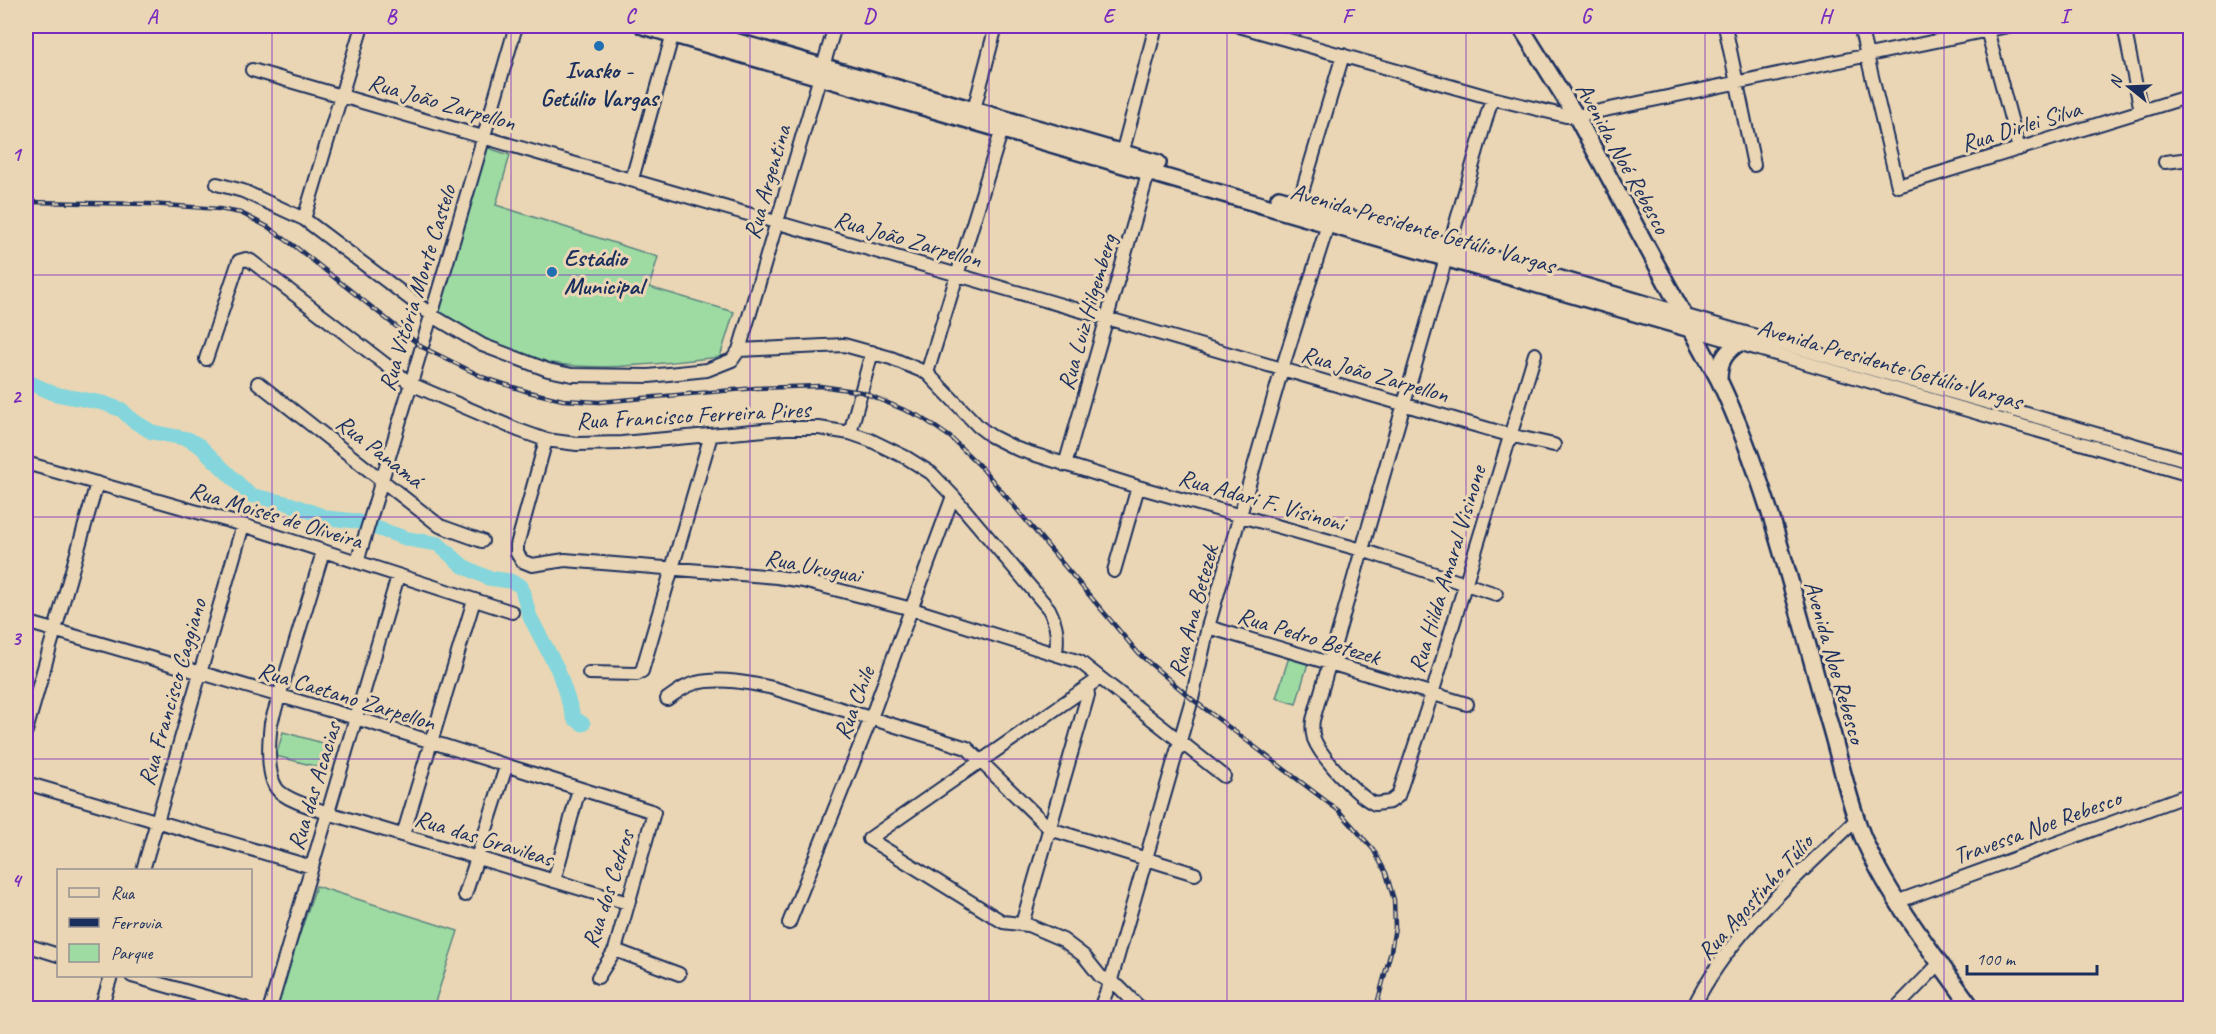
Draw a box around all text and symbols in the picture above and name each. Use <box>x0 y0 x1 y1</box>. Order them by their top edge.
text: A <box>147 4 159 29</box>
text: B <box>386 4 398 29</box>
text: C <box>625 4 637 29</box>
text: D <box>863 4 877 29</box>
text: E <box>1103 4 1117 29</box>
text: F <box>1342 4 1356 29</box>
text: G <box>1581 4 1594 29</box>
text: H <box>1819 4 1834 29</box>
text: I <box>2060 4 2073 29</box>
marker: Ivasko - Getúlio Vargas <box>592 39 606 53</box>
place label: Ivasko - Getúlio Vargas <box>540 55 660 113</box>
north arrow <box>2099 57 2159 117</box>
street label: Rua João Zarpellon <box>365 67 519 137</box>
text: N <box>2105 72 2128 90</box>
street label: Avenida Noé Rebesco <box>1569 77 1678 240</box>
street label: Rua Dirlei Silva <box>1957 93 2086 158</box>
street label: Rua Argentina <box>736 120 798 242</box>
text: 1 <box>12 142 23 167</box>
street label: Avenida Presidente Getúlio Vargas <box>1287 176 1561 281</box>
street label: Rua Vitória Monte Castelo <box>371 180 463 395</box>
street label: Rua João Zarpellon <box>831 204 985 274</box>
street label: Rua Luiz Hilgemberg <box>1050 229 1124 393</box>
place label: Estádio Municipal <box>564 243 648 301</box>
marker: Estádio Municipal <box>545 265 559 279</box>
street label: Avenida Presidente Getúlio Vargas <box>1754 312 2028 417</box>
street label: Rua João Zarpellon <box>1298 339 1452 409</box>
text: 2 <box>12 384 23 409</box>
street label: Rua Francisco Ferreira Pires <box>575 394 813 436</box>
street label: Rua Panamá <box>330 407 432 496</box>
street label: Rua Hilda Amaral Visinone <box>1401 460 1493 676</box>
street label: Rua Adari F. Visinoni <box>1175 462 1351 539</box>
street label: Rua Moisés de Oliveira <box>186 475 367 556</box>
street label: Rua Ana Betezek <box>1161 540 1226 680</box>
street label: Rua Uruguai <box>762 542 867 591</box>
street label: Avenida Noe Rebesco <box>1797 577 1873 749</box>
street label: Rua Francisco Caggiano <box>131 594 213 789</box>
street label: Rua Pedro Betezek <box>1234 600 1386 673</box>
text: 3 <box>12 626 23 651</box>
street label: Rua Caetano Zarpellon <box>255 655 440 738</box>
street label: Rua Chile <box>826 660 882 744</box>
street label: Rua das Acacias <box>280 717 348 854</box>
street label: Travessa Noe Rebesco <box>1949 782 2127 871</box>
street label: Rua das Gravileas <box>411 803 559 874</box>
street label: Rua dos Cedros <box>575 825 642 952</box>
street label: Rua Agostinho Túlio <box>1691 826 1821 966</box>
text: 4 <box>12 868 24 893</box>
legend <box>57 869 252 977</box>
text: Rua <box>111 882 136 904</box>
text: Ferrovia <box>111 912 162 934</box>
scale bar <box>1967 938 2098 976</box>
text: Parque <box>111 942 153 964</box>
text: 100 m <box>1976 948 2017 970</box>

